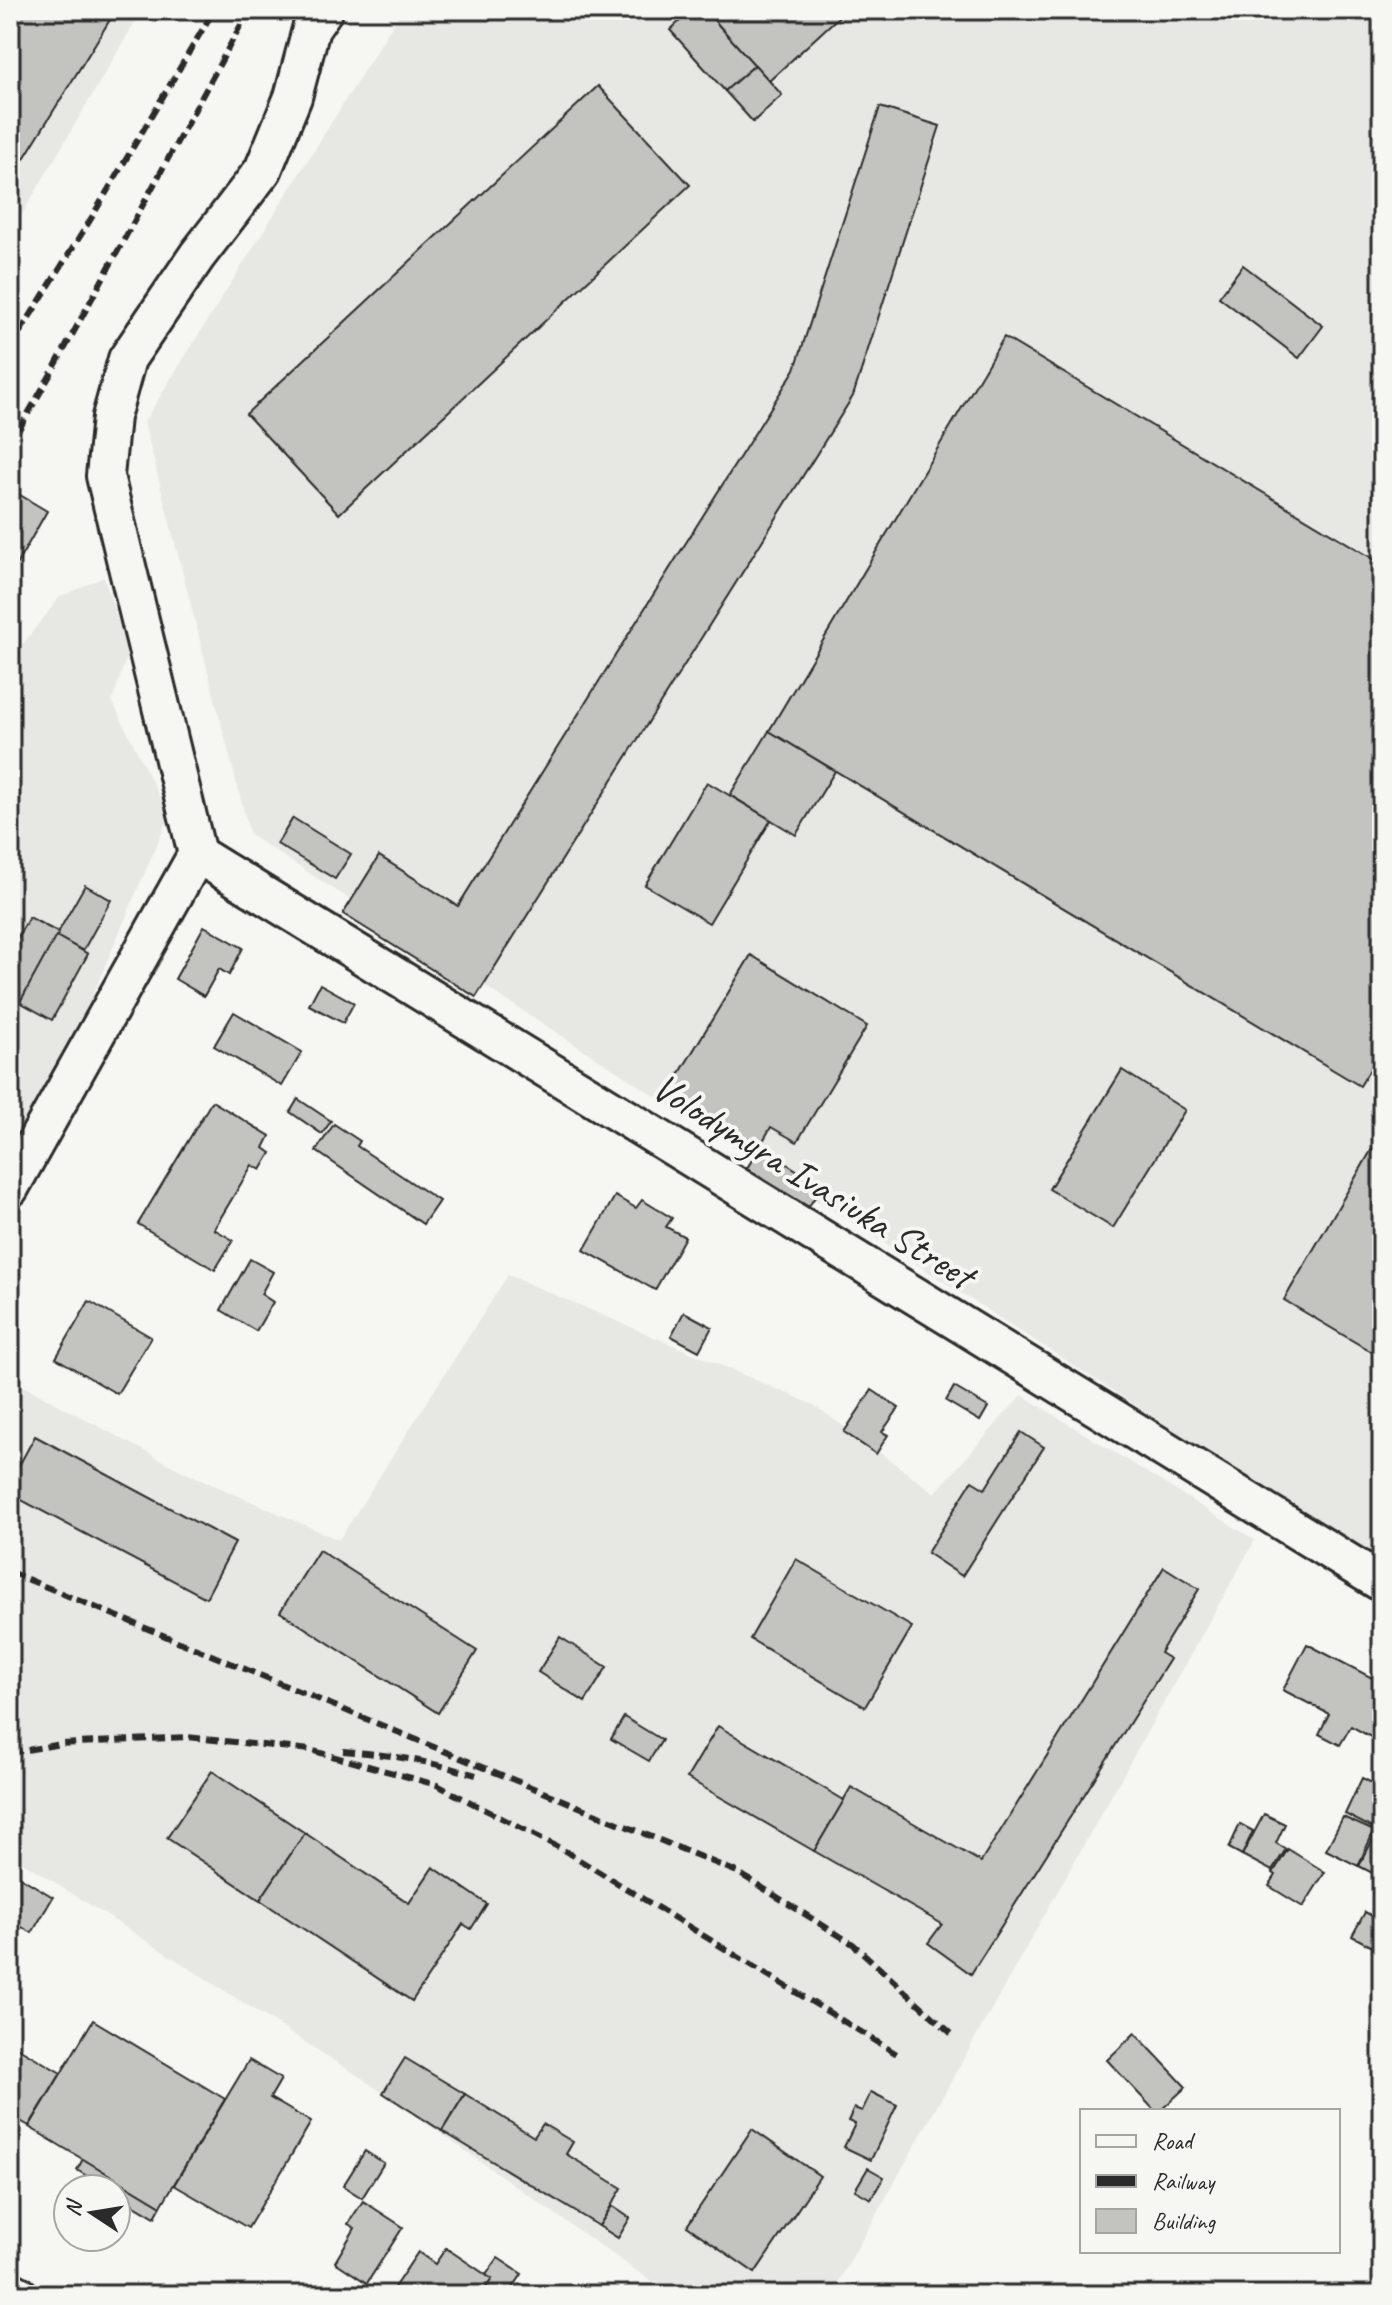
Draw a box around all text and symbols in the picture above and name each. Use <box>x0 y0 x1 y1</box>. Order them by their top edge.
street label: Volodymyra Ivasiuka Street <box>643 1062 988 1303</box>
legend <box>1080 2109 1340 2253</box>
text: Road <box>1152 2126 1196 2156</box>
text: Railway <box>1152 2166 1216 2196</box>
north arrow <box>52 2173 132 2253</box>
text: N <box>58 2196 89 2219</box>
text: Building <box>1152 2206 1217 2236</box>

